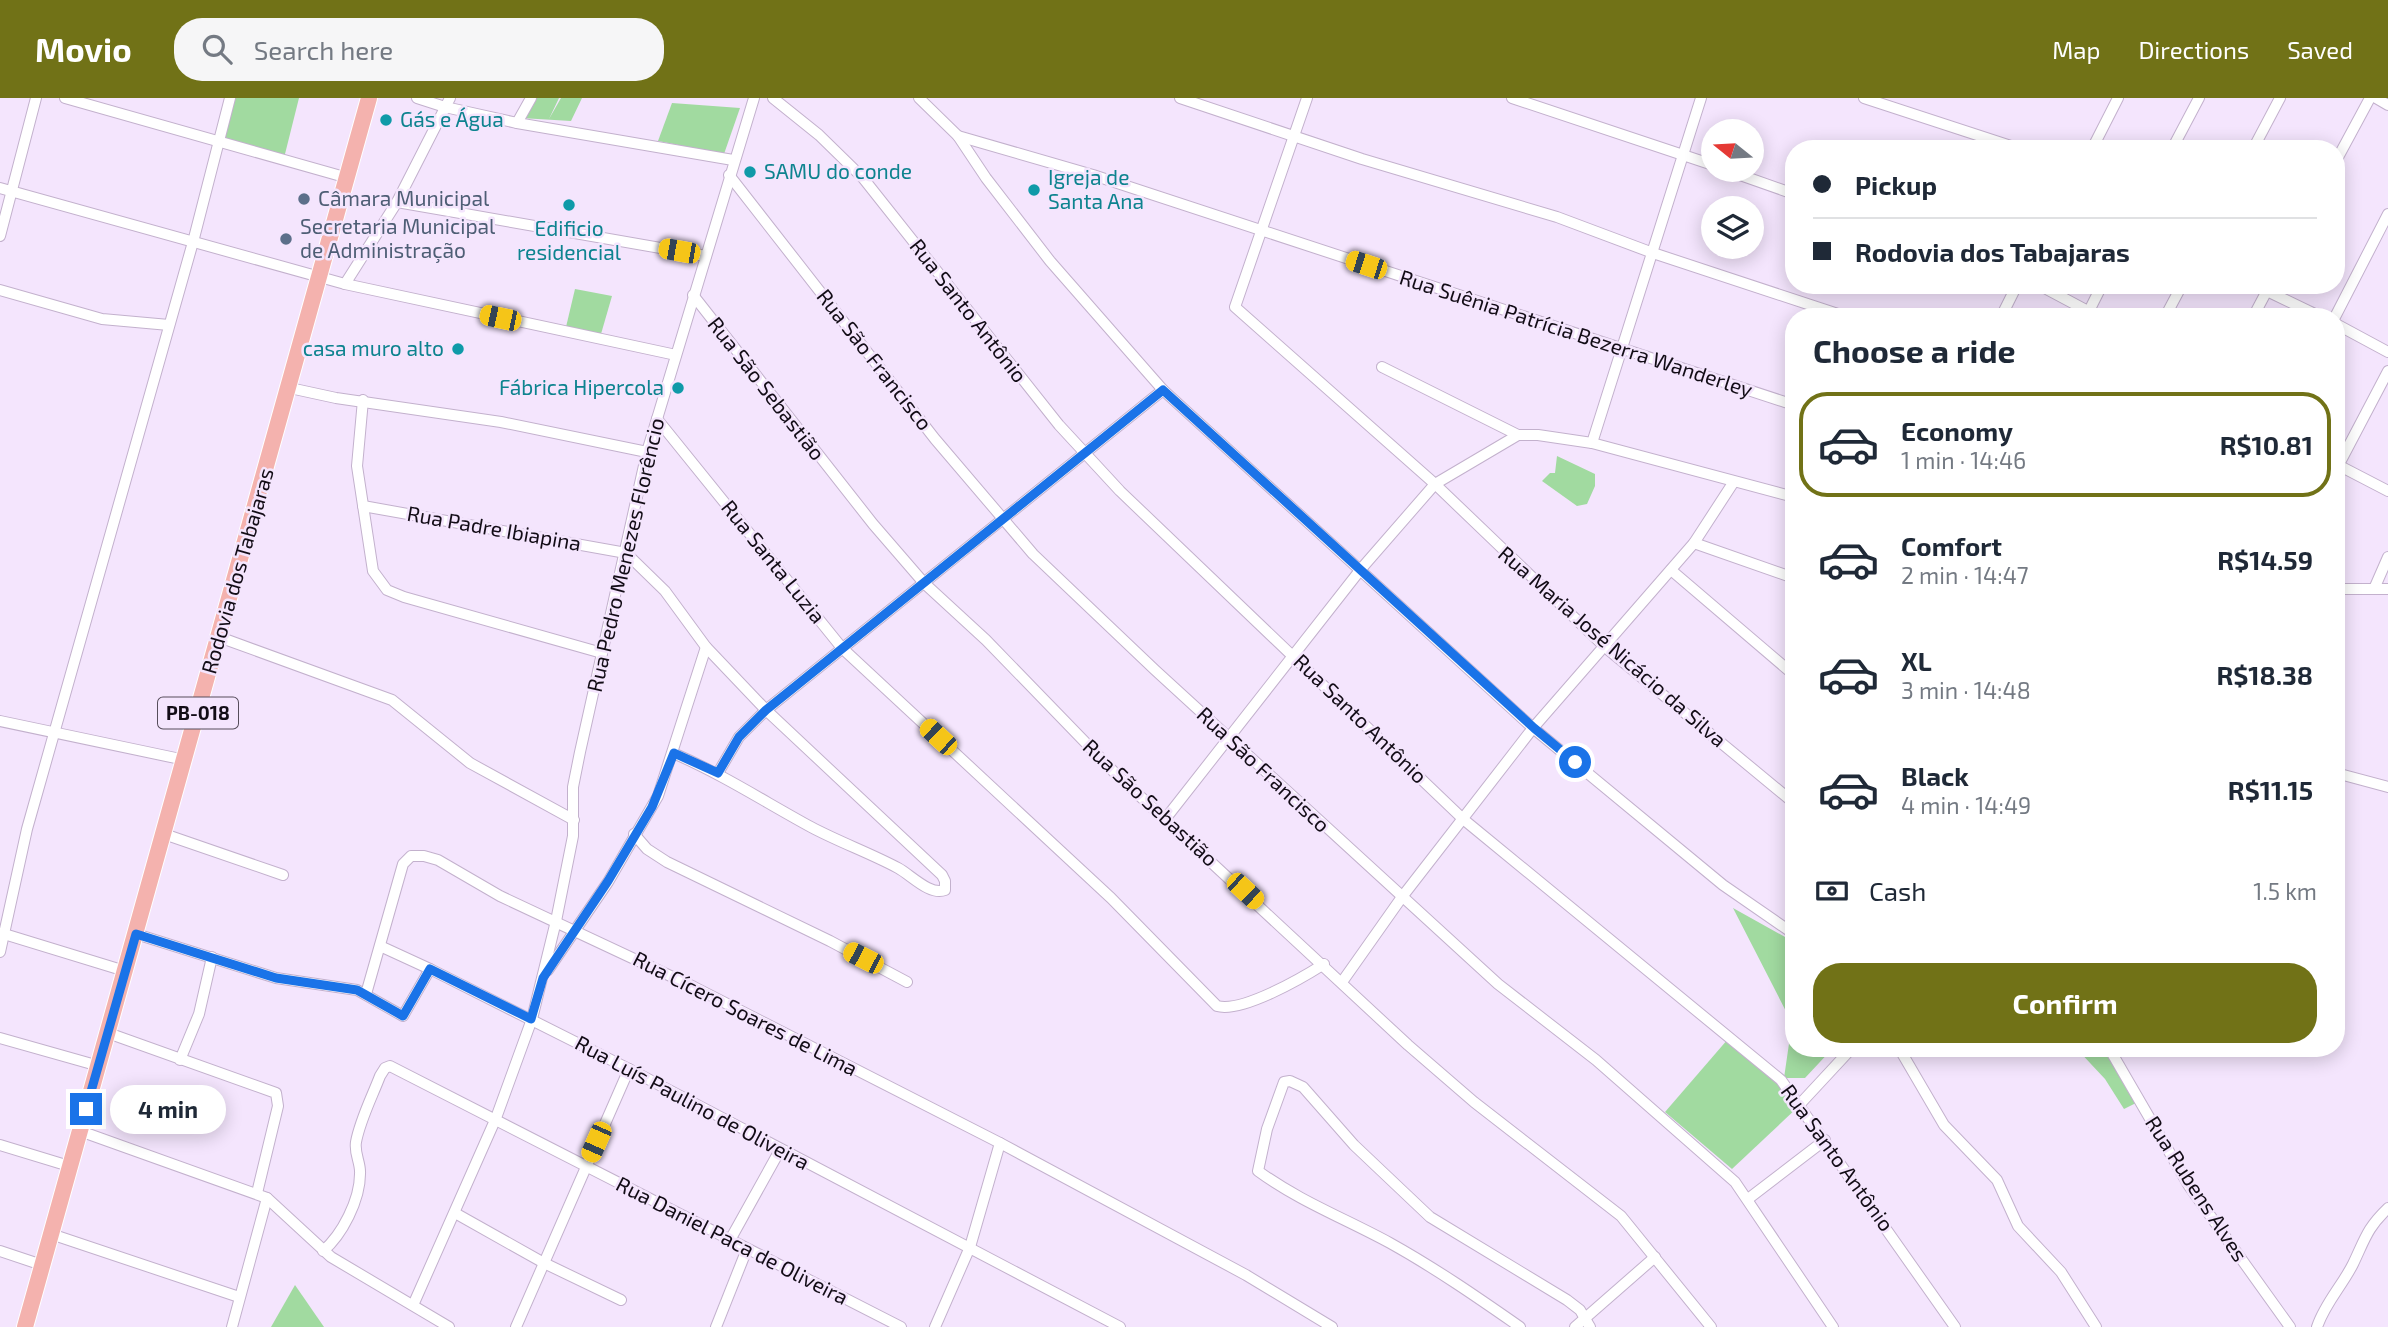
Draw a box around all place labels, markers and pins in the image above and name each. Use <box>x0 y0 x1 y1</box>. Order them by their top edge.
place label: Gás e Água <box>400 106 504 131</box>
marker: Gás e Água <box>378 112 394 128</box>
place label: SAMU do conde <box>764 158 912 183</box>
marker: SAMU do conde <box>742 164 758 180</box>
place label: Igreja de Santa Ana <box>1048 164 1144 213</box>
marker: Igreja de Santa Ana <box>1026 182 1042 198</box>
place label: Câmara Municipal <box>318 185 490 210</box>
marker: Câmara Municipal <box>296 191 312 207</box>
marker: Edificio residencial <box>561 197 577 213</box>
place label: Secretaria Municipal de Administração <box>300 213 496 264</box>
place label: Edificio residencial <box>517 215 622 264</box>
marker: Secretaria Municipal de Administração <box>278 231 294 247</box>
place label: casa muro alto <box>303 335 444 360</box>
marker: casa muro alto <box>450 341 466 357</box>
place label: Fábrica Hipercola <box>499 374 664 399</box>
marker: Fábrica Hipercola <box>670 380 686 396</box>

